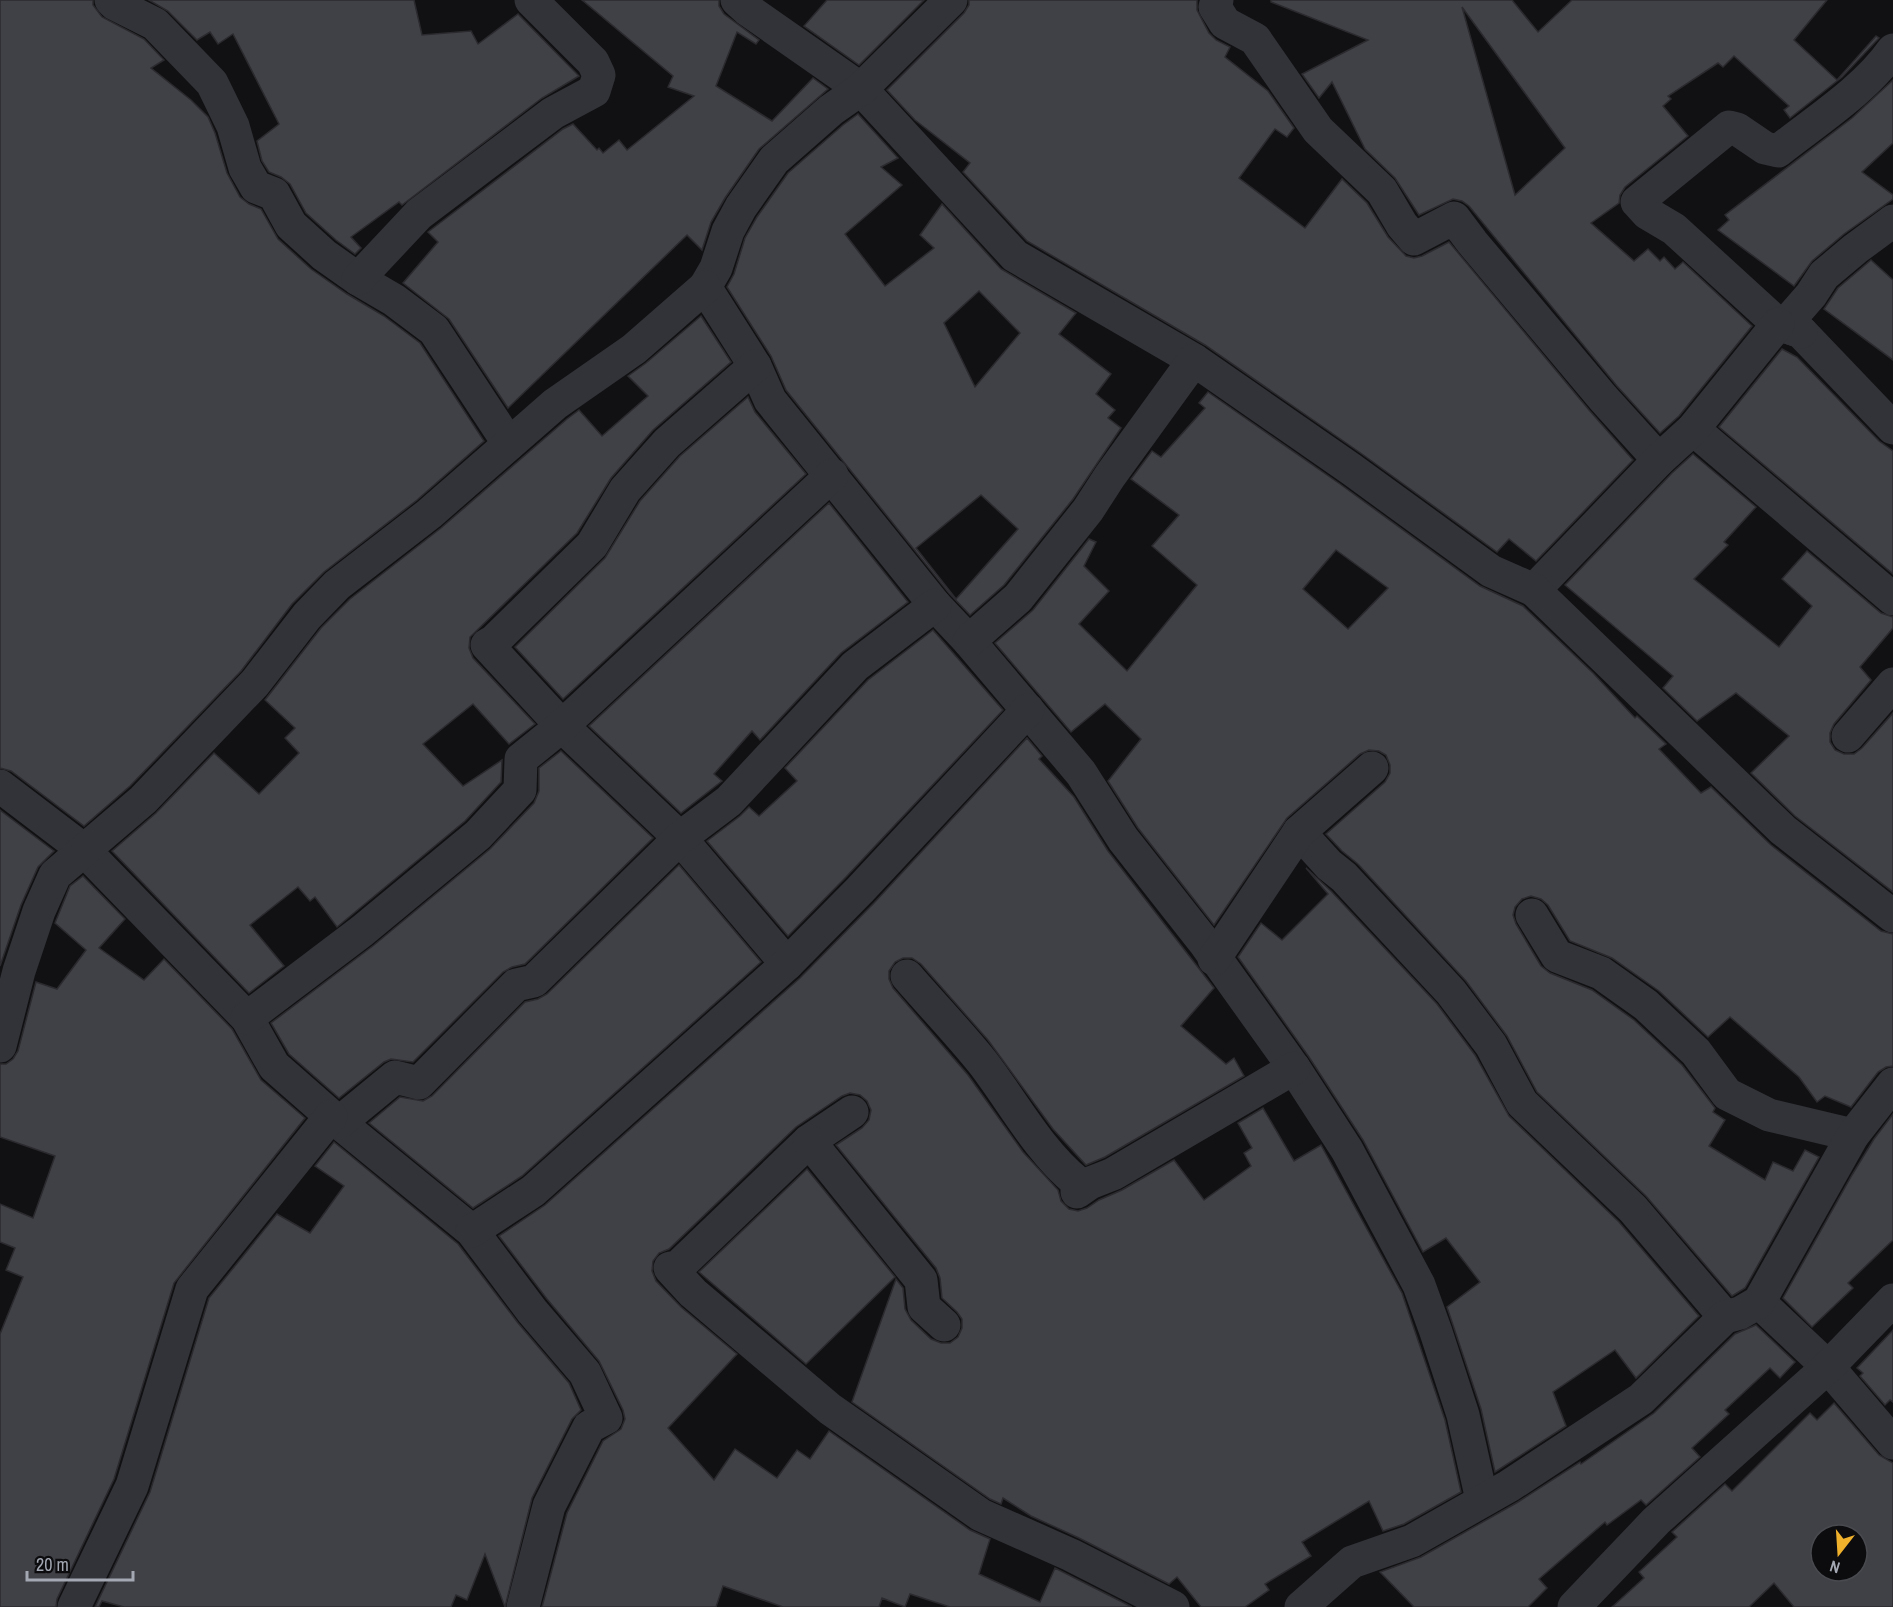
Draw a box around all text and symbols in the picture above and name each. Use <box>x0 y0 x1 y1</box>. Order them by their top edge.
north arrow <box>1809 1523 1869 1583</box>
scale bar <box>27 1544 134 1582</box>
text: 20 m <box>36 1552 69 1577</box>
text: N <box>1827 1555 1842 1579</box>

